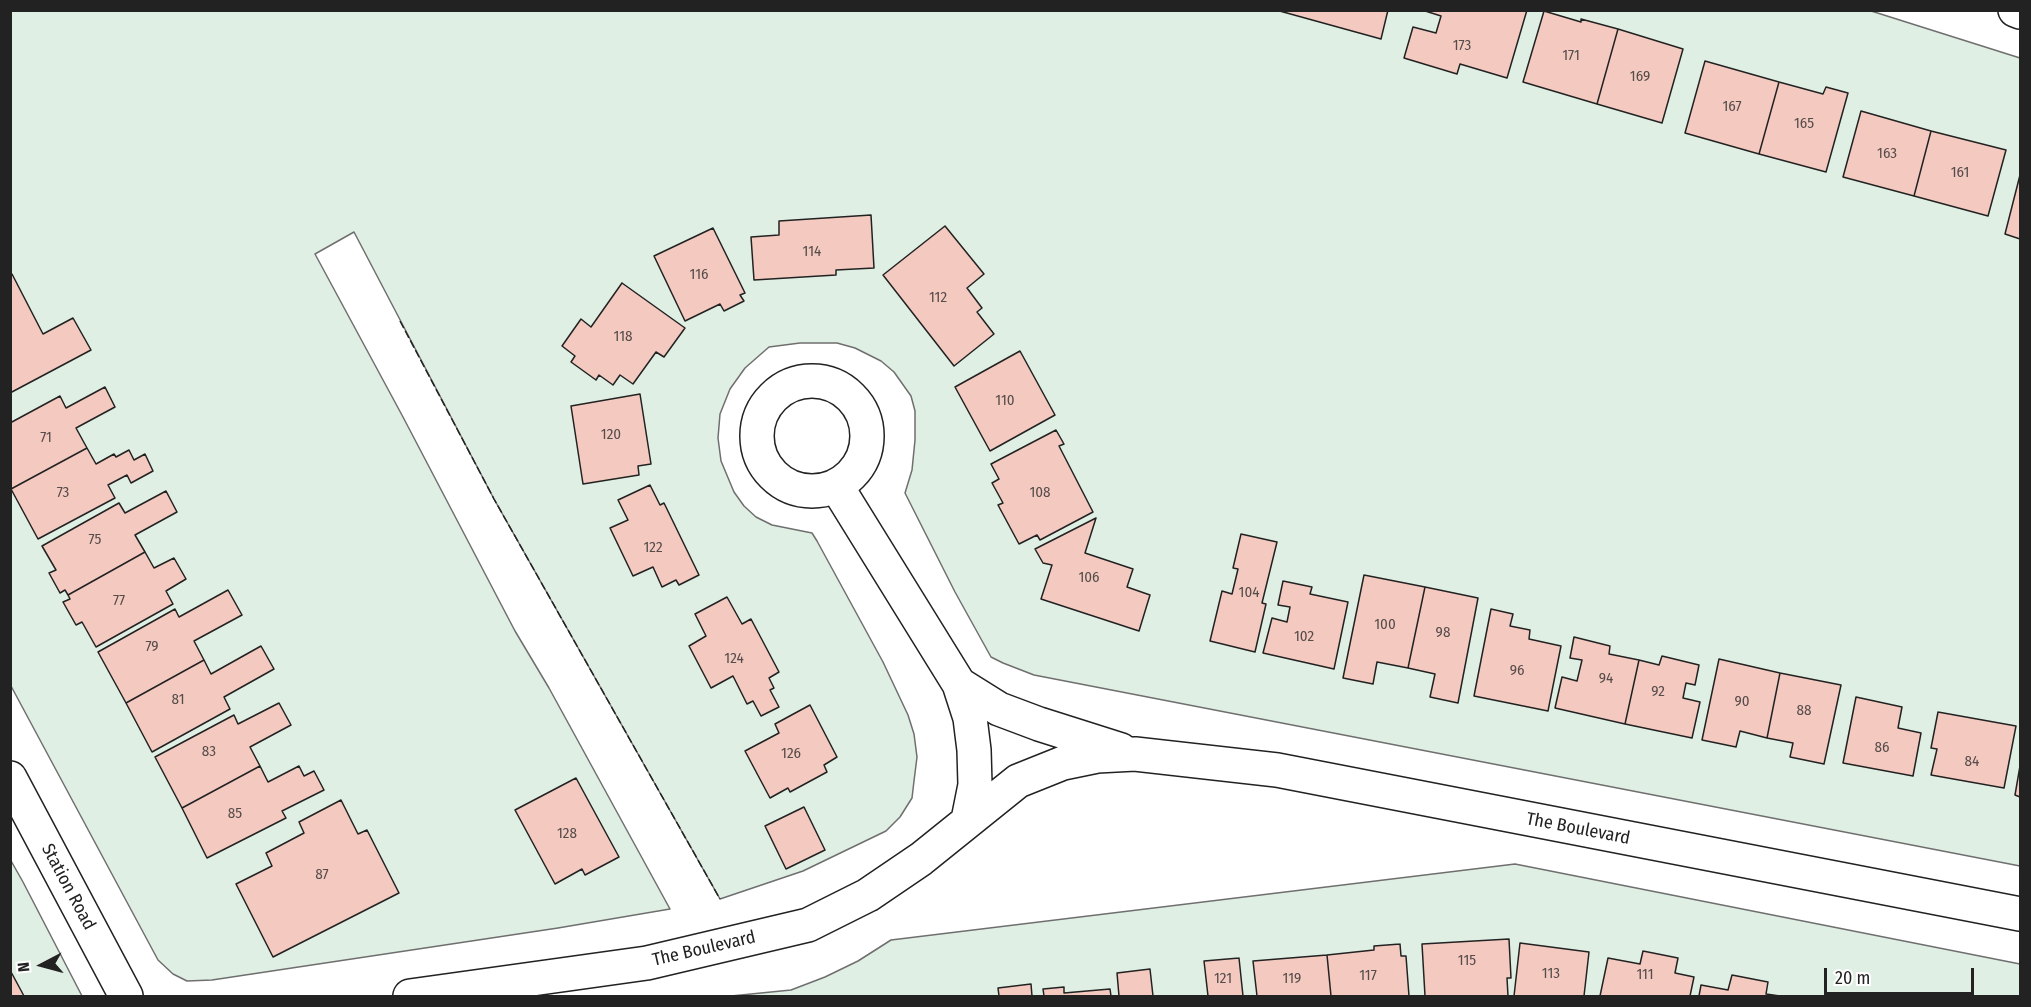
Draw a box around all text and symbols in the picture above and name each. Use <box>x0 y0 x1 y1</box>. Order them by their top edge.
house number: 173 <box>1453 37 1471 55</box>
house number: 171 <box>1562 47 1580 65</box>
house number: 169 <box>1630 68 1650 86</box>
house number: 167 <box>1722 98 1742 116</box>
house number: 165 <box>1794 115 1814 133</box>
house number: 163 <box>1877 145 1897 163</box>
house number: 161 <box>1951 164 1969 182</box>
house number: 114 <box>803 243 821 261</box>
house number: 116 <box>690 266 708 284</box>
house number: 112 <box>929 289 947 307</box>
house number: 118 <box>614 328 632 346</box>
house number: 110 <box>995 392 1015 410</box>
house number: 120 <box>601 426 621 444</box>
house number: 71 <box>40 429 52 447</box>
house number: 73 <box>57 484 69 502</box>
house number: 108 <box>1029 484 1051 502</box>
house number: 75 <box>89 531 101 549</box>
house number: 122 <box>643 539 663 557</box>
house number: 106 <box>1078 569 1100 587</box>
house number: 104 <box>1239 584 1259 602</box>
house number: 77 <box>113 592 125 610</box>
house number: 100 <box>1374 616 1396 634</box>
house number: 98 <box>1436 624 1450 642</box>
house number: 102 <box>1294 628 1314 646</box>
house number: 79 <box>145 638 159 656</box>
house number: 124 <box>724 650 744 668</box>
house number: 96 <box>1510 662 1524 680</box>
house number: 94 <box>1599 670 1613 688</box>
house number: 92 <box>1651 683 1665 701</box>
house number: 81 <box>172 691 184 709</box>
house number: 90 <box>1734 693 1750 711</box>
house number: 88 <box>1797 702 1811 720</box>
house number: 86 <box>1875 739 1889 757</box>
house number: 83 <box>202 743 216 761</box>
house number: 126 <box>781 745 801 763</box>
house number: 84 <box>1965 753 1979 771</box>
house number: 85 <box>228 805 242 823</box>
street label: The Boulevard <box>1524 808 1632 850</box>
house number: 128 <box>557 825 577 843</box>
street label: Station Road <box>36 840 100 934</box>
house number: 87 <box>315 866 329 884</box>
street label: The Boulevard <box>650 927 758 971</box>
north arrow <box>12 935 72 995</box>
house number: 115 <box>1458 952 1476 970</box>
scale bar <box>1827 956 1977 994</box>
text: N <box>14 961 34 973</box>
house number: 113 <box>1542 965 1560 983</box>
house number: 111 <box>1636 966 1654 984</box>
house number: 117 <box>1359 967 1377 985</box>
text: 20 m <box>1835 967 1870 989</box>
house number: 121 <box>1214 970 1232 988</box>
house number: 119 <box>1283 970 1301 988</box>

